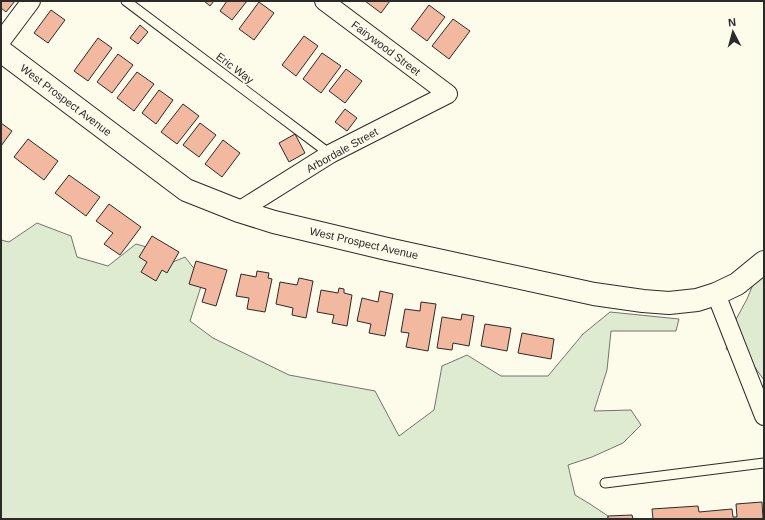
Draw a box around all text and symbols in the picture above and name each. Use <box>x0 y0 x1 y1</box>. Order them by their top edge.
north arrow <box>713 12 753 52</box>
text: N <box>727 16 737 28</box>
street label: Fairywood Street <box>349 18 423 78</box>
street label: Eric Way <box>214 50 256 86</box>
street label: West Prospect Avenue <box>18 62 114 138</box>
street label: Arbordale Street <box>304 125 380 175</box>
street label: West Prospect Avenue <box>309 225 419 261</box>

